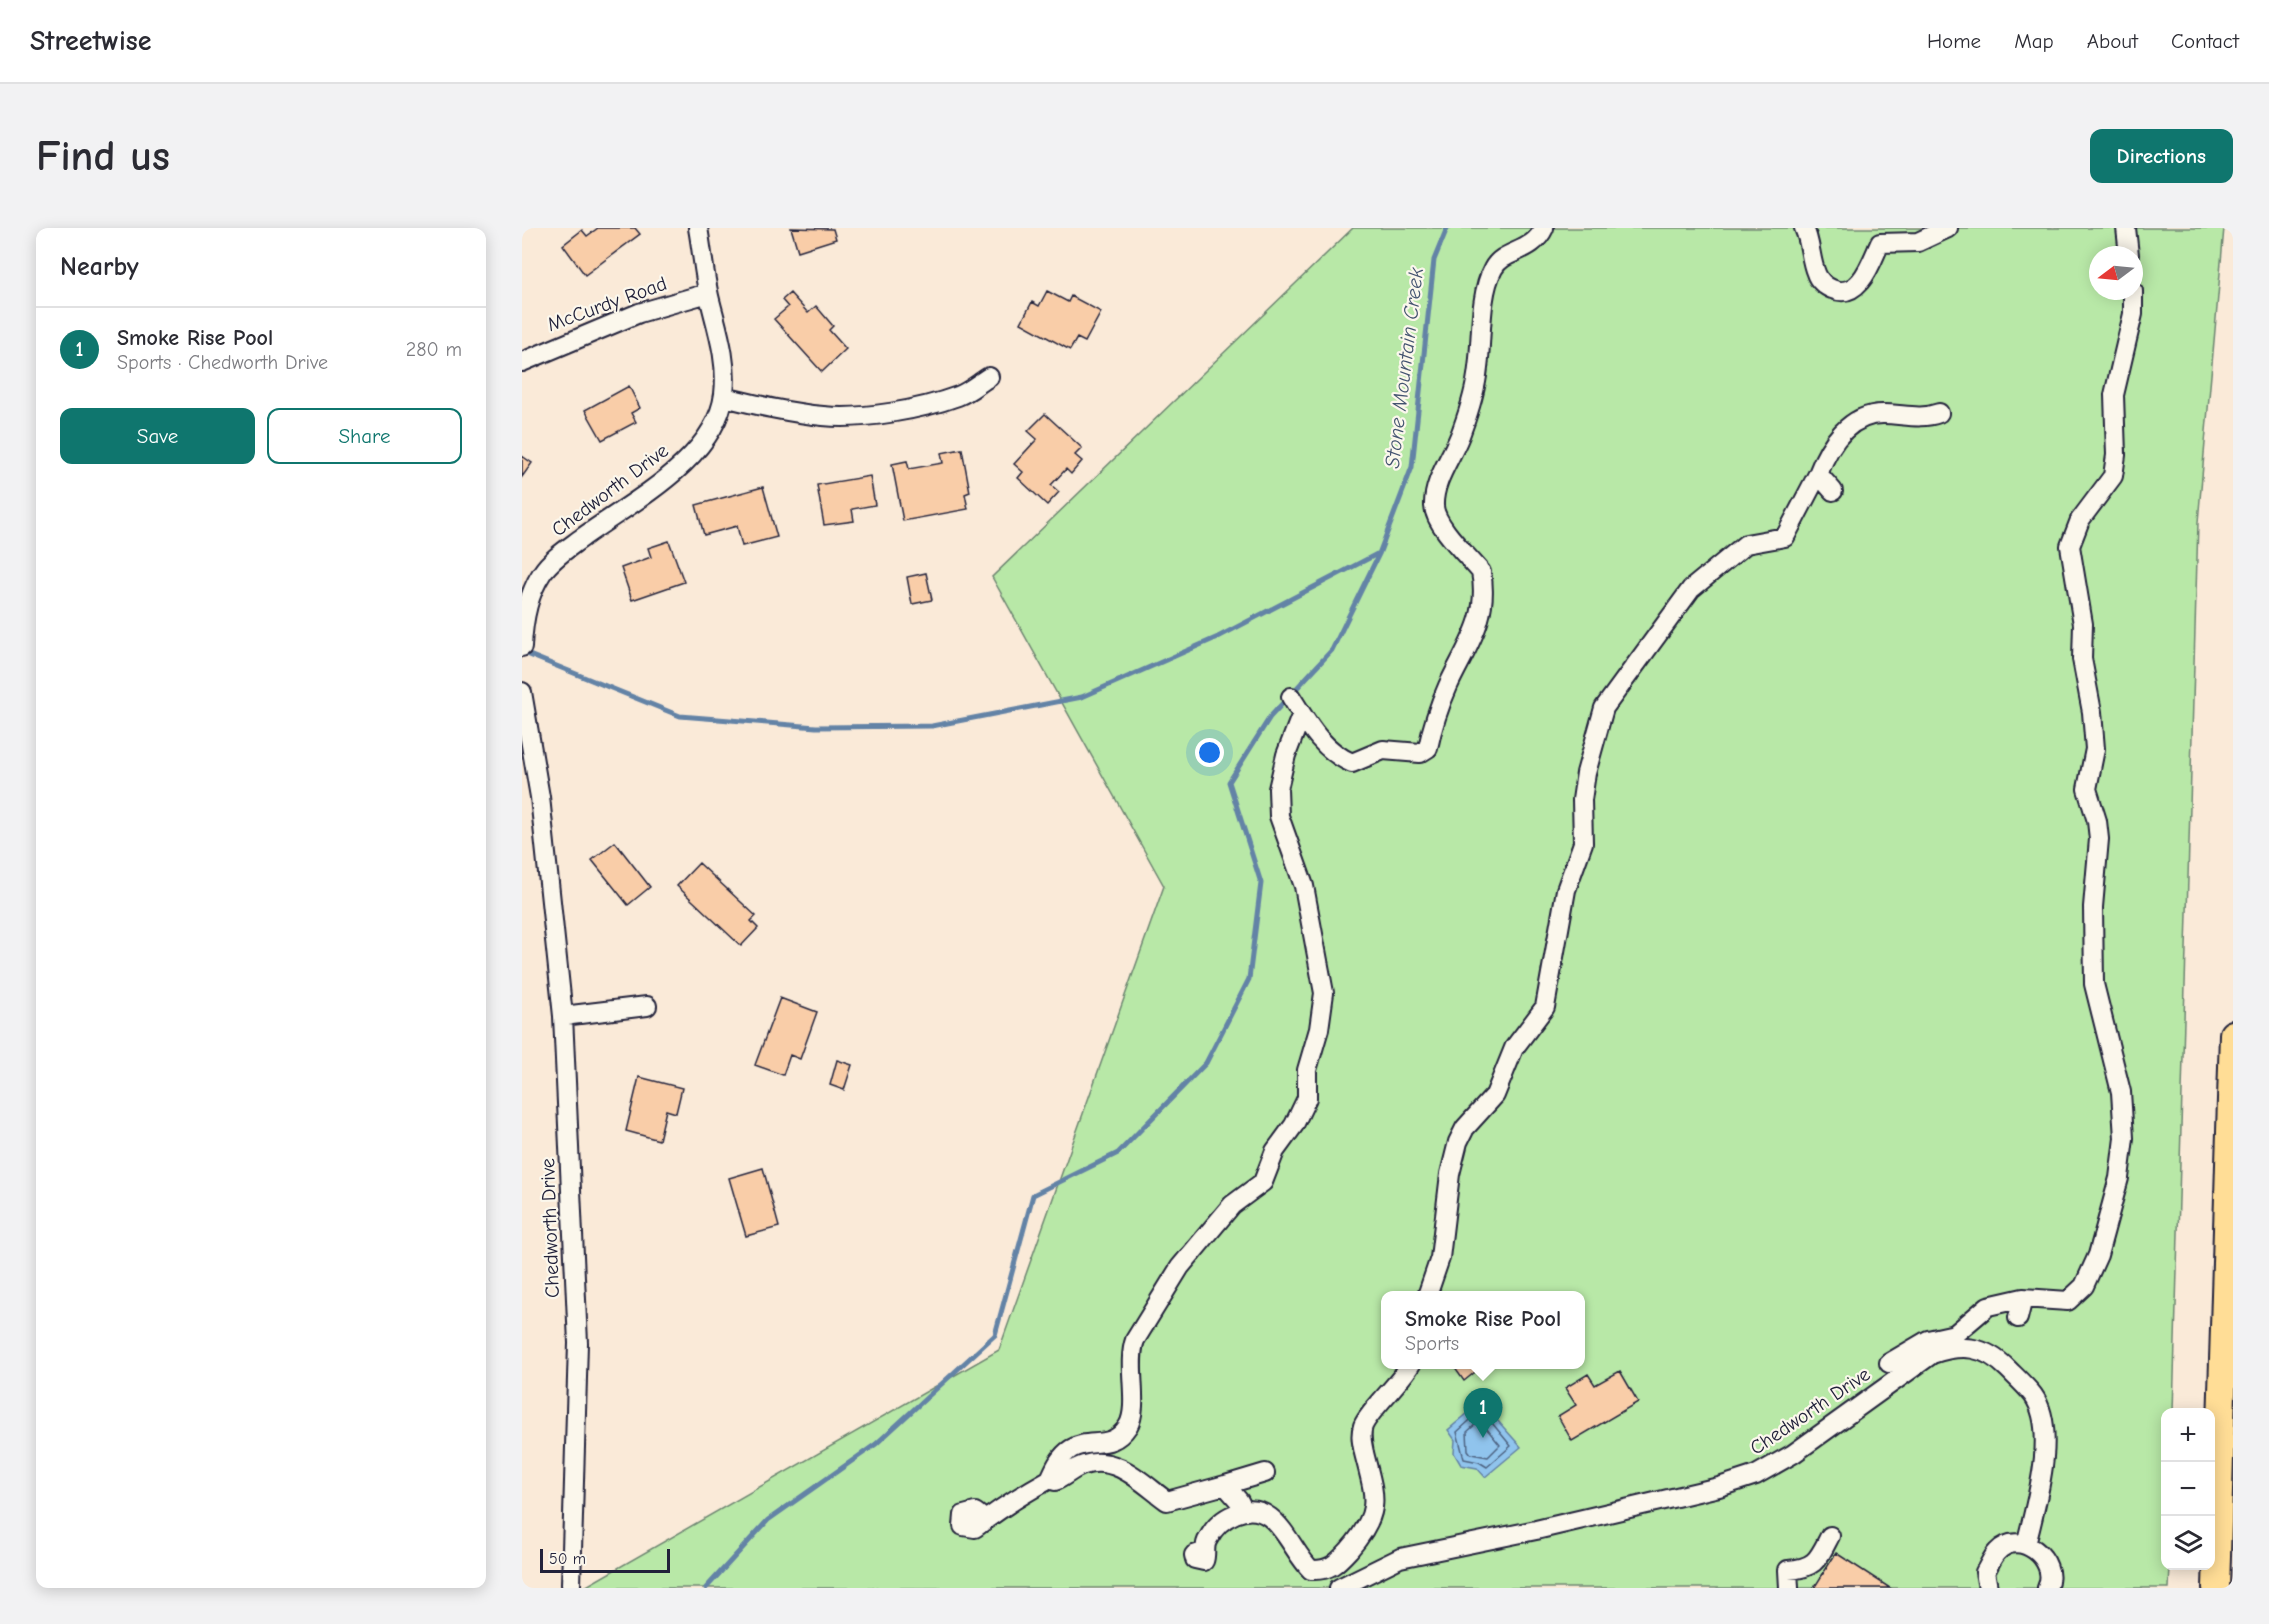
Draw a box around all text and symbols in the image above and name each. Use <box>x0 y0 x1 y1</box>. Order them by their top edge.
text: Streetwise <box>30 25 151 57</box>
text: Home <box>1927 29 1981 53</box>
text: Map <box>2014 29 2054 53</box>
text: About <box>2087 29 2138 53</box>
text: Contact <box>2171 29 2239 53</box>
button: Directions <box>2090 129 2233 183</box>
text: Find us <box>36 132 170 181</box>
north arrow <box>2089 246 2143 300</box>
text: Nearby <box>60 252 139 282</box>
water label: Stone Mountain Creek <box>1380 266 1428 470</box>
street label: McCurdy Road <box>544 272 670 336</box>
text: Smoke Rise Pool <box>117 325 273 351</box>
text: 1 <box>76 338 83 361</box>
text: 280 m <box>406 338 462 361</box>
text: Sports · Chedworth Drive <box>117 351 328 374</box>
button: Save <box>60 408 255 464</box>
button: Share <box>267 408 462 464</box>
street label: Chedworth Drive <box>547 439 673 541</box>
your location <box>1195 738 1224 767</box>
street label: Chedworth Drive <box>536 1158 564 1298</box>
popup <box>1381 1291 1585 1369</box>
text: Smoke Rise Pool <box>1405 1306 1561 1332</box>
text: Sports <box>1405 1332 1459 1355</box>
street label: Chedworth Drive <box>1746 1362 1874 1460</box>
pin: 1 <box>1464 1388 1502 1438</box>
map controls <box>2161 1408 2215 1570</box>
button: + <box>2161 1408 2215 1462</box>
button: − <box>2161 1462 2215 1516</box>
button: layers <box>2161 1516 2215 1570</box>
scale bar <box>540 1546 670 1574</box>
text: 50 m <box>549 1550 586 1568</box>

